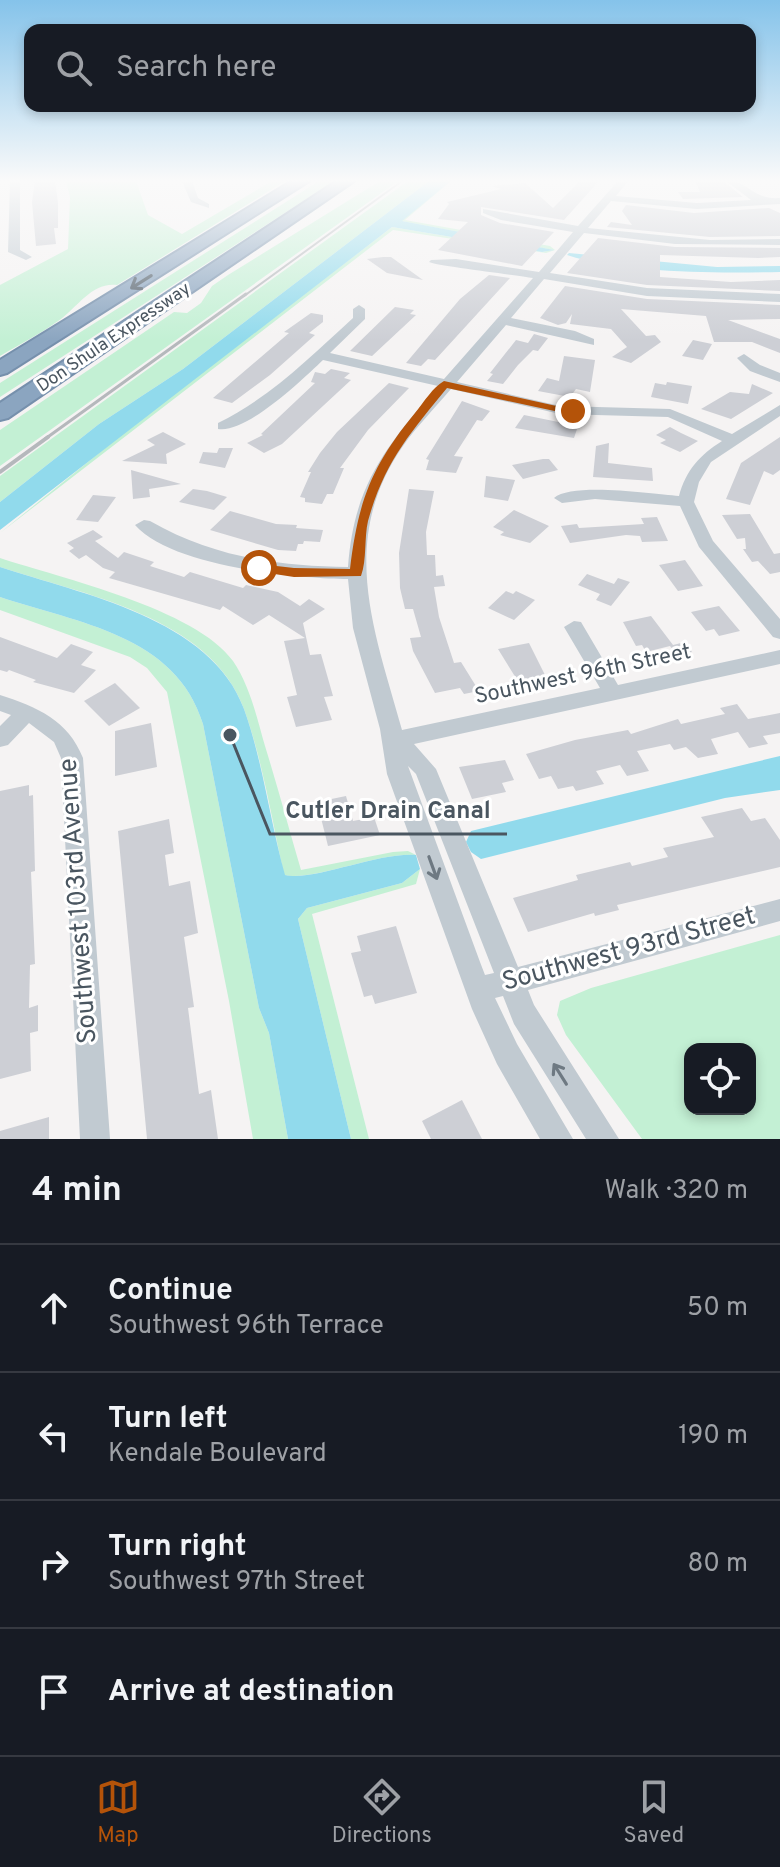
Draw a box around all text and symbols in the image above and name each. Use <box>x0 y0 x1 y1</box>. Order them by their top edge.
search box <box>24 24 756 112</box>
icon: search <box>52 46 96 90</box>
text: Search here <box>116 50 276 87</box>
one-way arrow <box>130 273 152 290</box>
street label: Don Shula Expressway <box>33 278 195 398</box>
route end <box>555 393 591 429</box>
route start <box>241 550 277 586</box>
street label: Southwest 96th Street <box>472 639 694 711</box>
street label: Southwest 103rd Avenue <box>53 757 105 1045</box>
callout: Cutler Drain Canal <box>270 786 507 834</box>
text: Cutler Drain Canal <box>285 797 491 827</box>
one-way arrow <box>427 855 441 880</box>
street label: Southwest 93rd Street <box>499 900 759 1000</box>
map controls <box>684 1043 756 1115</box>
button: locate <box>684 1043 756 1115</box>
one-way arrow <box>552 1063 568 1086</box>
text: 4 min <box>32 1170 122 1213</box>
text: Walk · 320 m <box>604 1175 748 1208</box>
text: Continue <box>108 1273 233 1310</box>
icon: ahead <box>32 1286 76 1330</box>
text: 50 m <box>687 1292 748 1325</box>
text: Southwest 96th Terrace <box>108 1310 384 1343</box>
text: Turn left <box>108 1401 228 1438</box>
icon: left <box>32 1414 76 1458</box>
text: 190 m <box>678 1420 748 1453</box>
text: Kendale Boulevard <box>108 1438 327 1471</box>
text: Turn right <box>108 1529 246 1566</box>
icon: right <box>32 1542 76 1586</box>
text: 80 m <box>688 1548 748 1581</box>
text: Southwest 97th Street <box>108 1566 365 1599</box>
icon: arrive <box>32 1670 76 1714</box>
text: Arrive at destination <box>108 1674 394 1711</box>
tab: Map <box>96 1775 140 1850</box>
tab: Directions <box>332 1775 432 1850</box>
tab: Saved <box>624 1775 684 1850</box>

